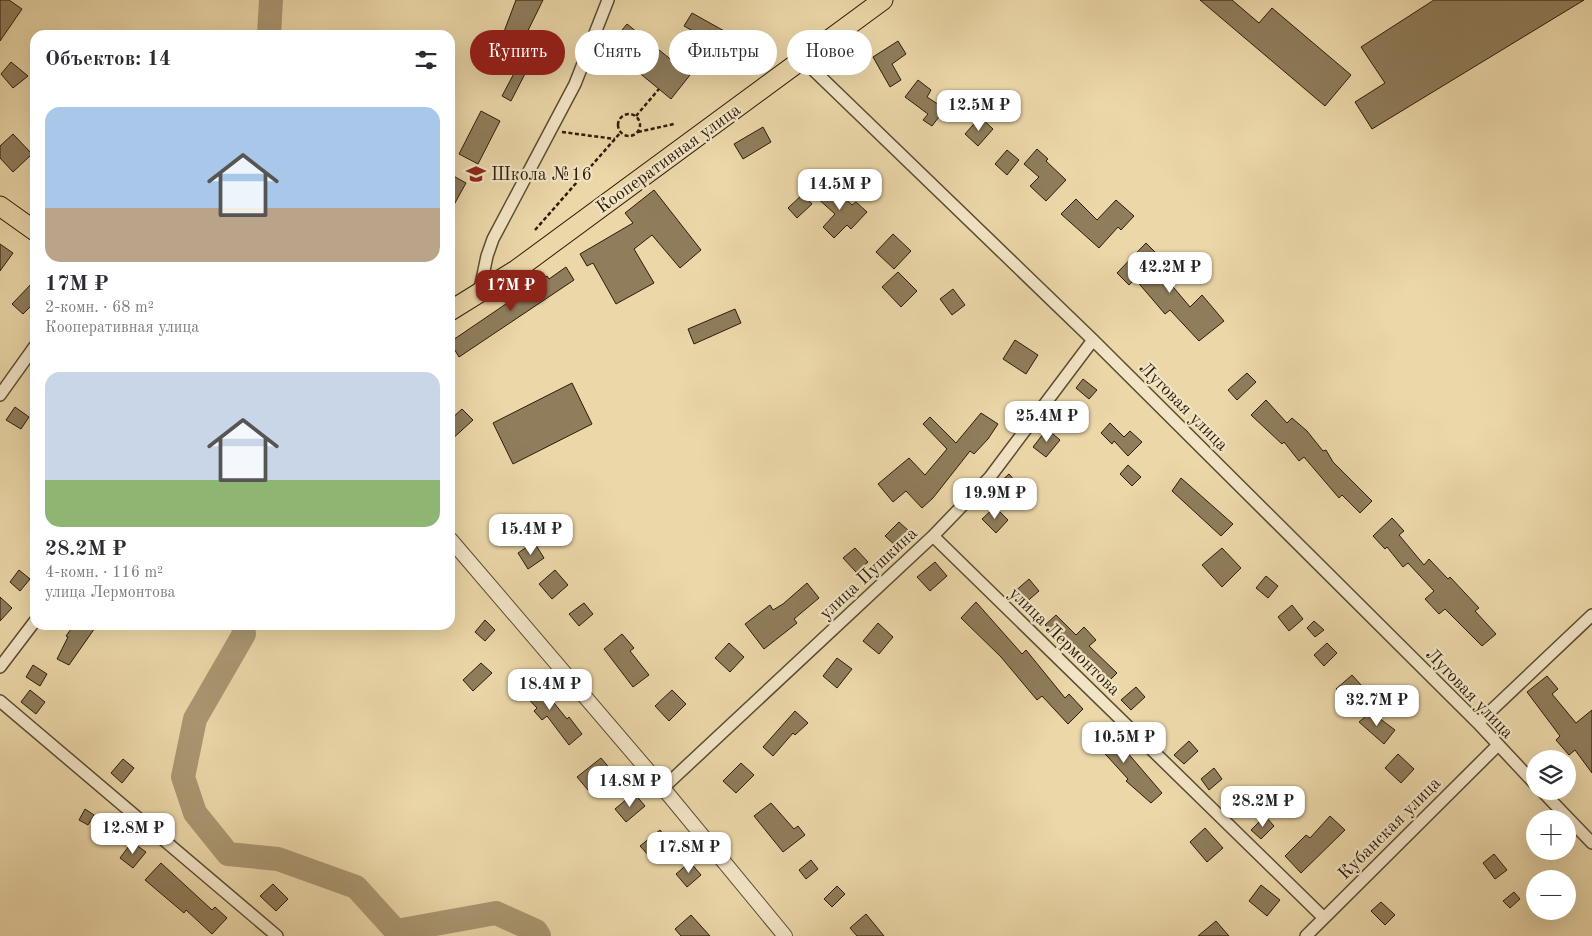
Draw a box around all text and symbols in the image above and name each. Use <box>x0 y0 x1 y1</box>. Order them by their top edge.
chip: Купить <box>470 30 565 75</box>
chip: Снять <box>575 30 659 75</box>
chip: Фильтры <box>669 30 777 75</box>
chip: Новое <box>787 30 872 75</box>
icon: filters <box>412 46 440 74</box>
text: Объектов: 14 <box>45 49 171 70</box>
pin: 12.5M ₽ <box>933 90 1025 132</box>
text: 12.5M ₽ <box>948 98 1010 114</box>
street label: Кооперативная улица <box>593 101 744 217</box>
icon: home <box>198 140 288 230</box>
school or university icon: Школа №16 <box>465 163 487 185</box>
place label: Школа №16 <box>491 166 592 184</box>
pin: 14.5M ₽ <box>794 168 886 211</box>
text: 14.5M ₽ <box>809 177 871 193</box>
pin: 42.2M ₽ <box>1124 252 1216 294</box>
text: 42.2M ₽ <box>1139 260 1201 276</box>
pin: 17M ₽ <box>476 270 546 312</box>
text: 17M ₽ <box>45 274 109 295</box>
text: 17M ₽ <box>487 278 535 294</box>
text: 2-комн. · 68 m² <box>45 300 154 316</box>
text: Кооперативная улица <box>45 320 199 336</box>
street label: Луговая улица <box>1135 359 1231 455</box>
pin: 25.4M ₽ <box>1001 400 1093 443</box>
icon: home <box>198 405 288 495</box>
text: 25.4M ₽ <box>1016 409 1078 425</box>
pin: 19.9M ₽ <box>949 478 1041 520</box>
text: 19.9M ₽ <box>964 486 1026 502</box>
pin: 15.4M ₽ <box>485 514 577 556</box>
text: 15.4M ₽ <box>500 522 562 538</box>
street label: улица Пушкина <box>816 524 921 623</box>
text: 28.2M ₽ <box>45 539 127 560</box>
text: 4-комн. · 116 m² <box>45 565 163 581</box>
street label: улица Лермонтова <box>1005 584 1123 699</box>
text: улица Лермонтова <box>45 585 176 601</box>
street label: Луговая улица <box>1422 645 1517 742</box>
pin: 18.4M ₽ <box>504 668 596 711</box>
text: 18.4M ₽ <box>519 677 581 693</box>
pin: 32.7M ₽ <box>1331 684 1423 727</box>
text: 32.7M ₽ <box>1346 693 1408 709</box>
pin: 10.5M ₽ <box>1078 722 1170 764</box>
text: 10.5M ₽ <box>1093 730 1155 746</box>
map controls <box>1526 750 1576 920</box>
button: layers <box>1526 750 1576 800</box>
pin: 14.8M ₽ <box>584 766 676 808</box>
text: 14.8M ₽ <box>599 774 661 790</box>
street label: Кубанская улица <box>1335 774 1444 883</box>
pin: 28.2M ₽ <box>1217 786 1309 828</box>
text: 28.2M ₽ <box>1232 794 1294 810</box>
button: + <box>1526 810 1576 860</box>
pin: 12.8M ₽ <box>87 812 179 855</box>
text: 12.8M ₽ <box>102 821 164 837</box>
pin: 17.8M ₽ <box>643 832 735 874</box>
text: 17.8M ₽ <box>658 840 720 856</box>
button: − <box>1526 870 1576 920</box>

